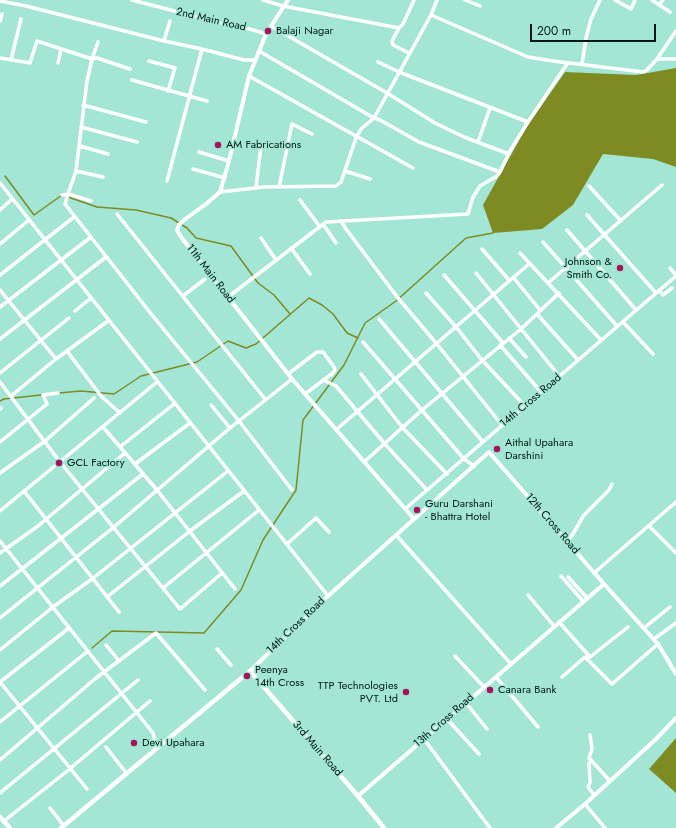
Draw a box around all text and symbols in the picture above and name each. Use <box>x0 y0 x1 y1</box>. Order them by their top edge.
street label: 2nd Main Road <box>175 6 247 34</box>
scale bar <box>532 16 658 42</box>
text: 200 m <box>537 22 571 40</box>
place label: Balaji Nagar <box>276 24 333 38</box>
marker: Balaji Nagar <box>263 26 273 36</box>
place label: AM Fabrications <box>226 138 301 152</box>
marker: AM Fabrications <box>213 140 223 150</box>
street label: 11th Main Road <box>183 242 237 306</box>
place label: Johnson & Smith Co. <box>565 255 612 281</box>
marker: Johnson & Smith Co. <box>615 263 625 273</box>
street label: 14th Cross Road <box>498 371 564 431</box>
place label: Aithal Upahara Darshini <box>505 436 573 462</box>
marker: Aithal Upahara Darshini <box>492 444 502 454</box>
place label: GCL Factory <box>67 456 125 470</box>
marker: GCL Factory <box>54 458 64 468</box>
street label: 12th Cross Road <box>522 491 582 557</box>
place label: Guru Darshani - Bhattra Hotel <box>425 497 493 523</box>
marker: Guru Darshani - Bhattra Hotel <box>412 505 422 515</box>
street label: 14th Cross Road <box>264 595 328 657</box>
place label: Peenya 14th Cross <box>255 663 304 689</box>
marker: Peenya 14th Cross <box>242 671 252 681</box>
place label: TTP Technologies PVT. Ltd <box>318 679 398 705</box>
place label: Canara Bank <box>498 683 556 697</box>
marker: Canara Bank <box>485 685 495 695</box>
marker: TTP Technologies PVT. Ltd <box>401 687 411 697</box>
street label: 13th Cross Road <box>411 691 477 751</box>
street label: 3rd Main Road <box>289 719 345 779</box>
place label: Devi Upahara <box>142 736 205 750</box>
marker: Devi Upahara <box>129 738 139 748</box>

